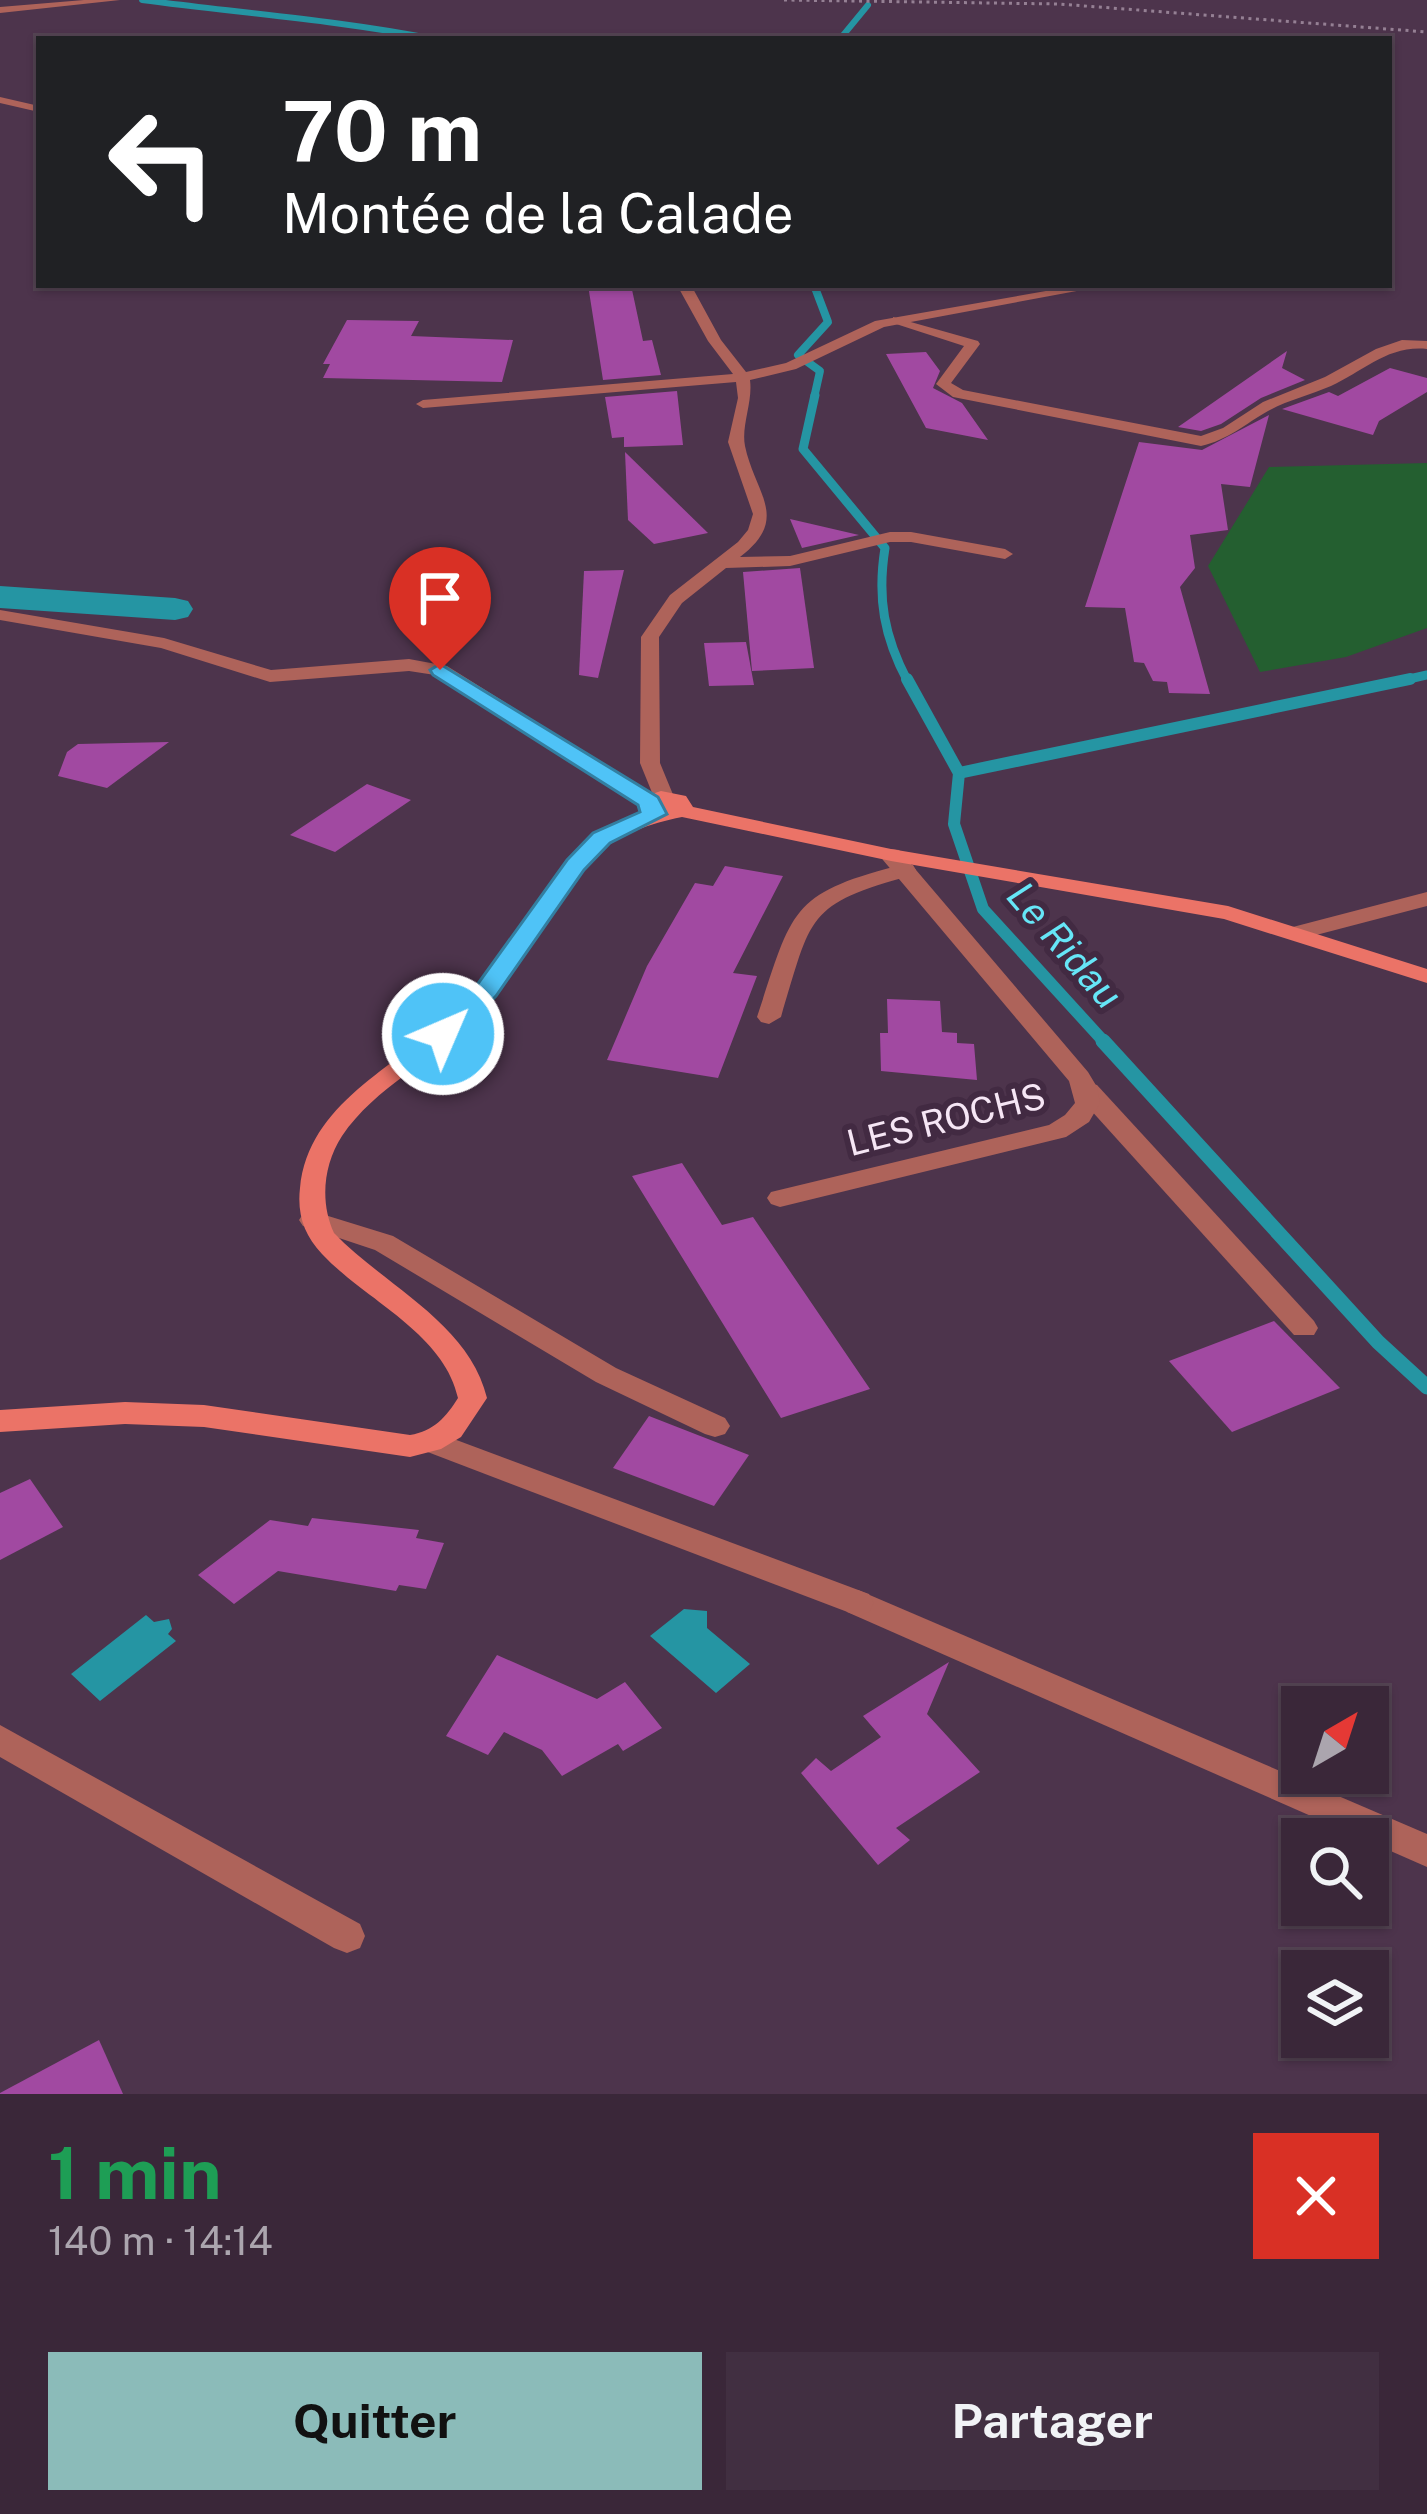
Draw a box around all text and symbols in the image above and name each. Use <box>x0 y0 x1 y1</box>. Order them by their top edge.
text: 70 m <box>282 81 482 180</box>
icon: left <box>84 84 240 240</box>
text: Montée de la Calade <box>282 182 794 245</box>
pin <box>389 547 491 670</box>
icon: arrive <box>407 565 473 631</box>
water label: Le Ridau <box>998 873 1132 1017</box>
position arrow <box>380 971 506 1097</box>
street label: LES ROCHS <box>842 1074 1050 1164</box>
north arrow <box>1281 1686 1389 1794</box>
map controls <box>1281 1686 1389 2058</box>
button: search <box>1281 1818 1389 1926</box>
button: layers <box>1281 1950 1389 2058</box>
text: 1 min <box>48 2131 222 2215</box>
button: close <box>1253 2133 1379 2259</box>
text: 140 m · 14:14 <box>48 2218 273 2264</box>
button: Quitter <box>48 2352 702 2490</box>
button: Partager <box>726 2352 1379 2490</box>

